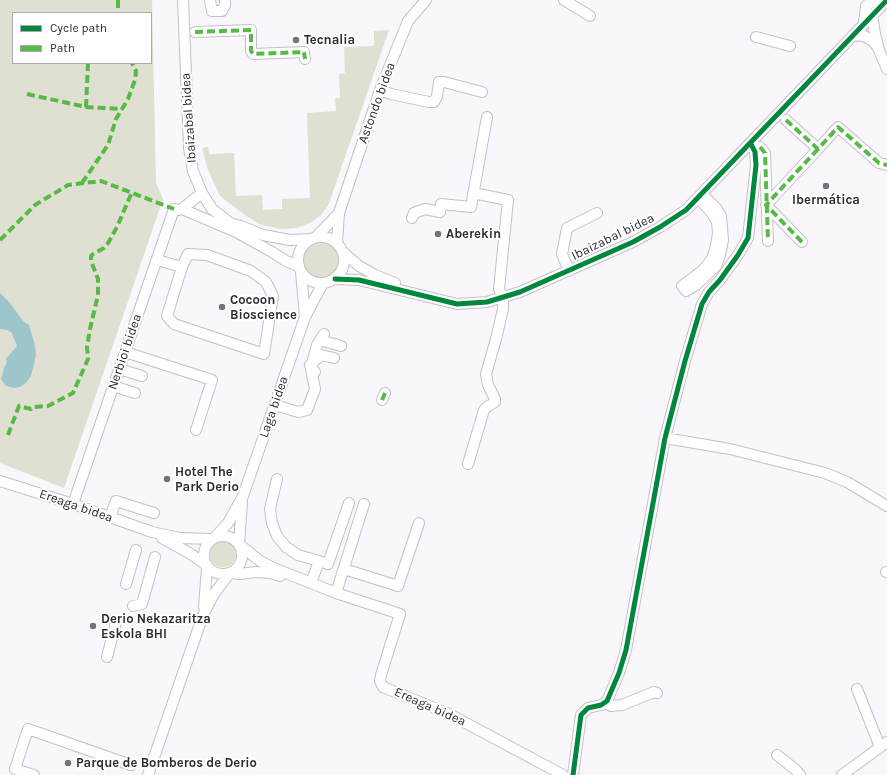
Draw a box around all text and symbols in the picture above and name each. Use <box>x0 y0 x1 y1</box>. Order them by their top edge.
legend <box>12 12 152 64</box>
text: Cycle path <box>50 21 107 35</box>
place label: Tecnalia <box>304 32 355 48</box>
marker: Tecnalia <box>291 35 301 45</box>
text: Path <box>50 41 75 55</box>
street label: Astondo bidea <box>355 60 399 146</box>
street label: Ibaizabal bidea <box>178 72 200 164</box>
marker: Ibermática <box>821 181 831 191</box>
place label: Ibermática <box>792 192 860 208</box>
street label: Ibaizabal bidea <box>569 210 657 264</box>
place label: Aberekin <box>446 226 501 242</box>
marker: Aberekin <box>433 229 443 239</box>
place label: Cocoon Bioscience <box>230 292 297 323</box>
marker: Cocoon Bioscience <box>217 302 227 312</box>
street label: Nerbioi bidea <box>105 312 145 392</box>
street label: Laga bidea <box>256 374 292 440</box>
place label: Hotel The Park Derio <box>175 464 239 495</box>
marker: Hotel The Park Derio <box>162 474 172 484</box>
street label: Ereaga bidea <box>37 486 115 526</box>
place label: Derio Nekazaritza Eskola BHI <box>101 611 211 642</box>
marker: Derio Nekazaritza Eskola BHI <box>88 621 98 631</box>
street label: Ereaga bidea <box>392 684 468 730</box>
place label: Parque de Bomberos de Derio <box>76 755 257 771</box>
marker: Parque de Bomberos de Derio <box>63 758 73 768</box>

